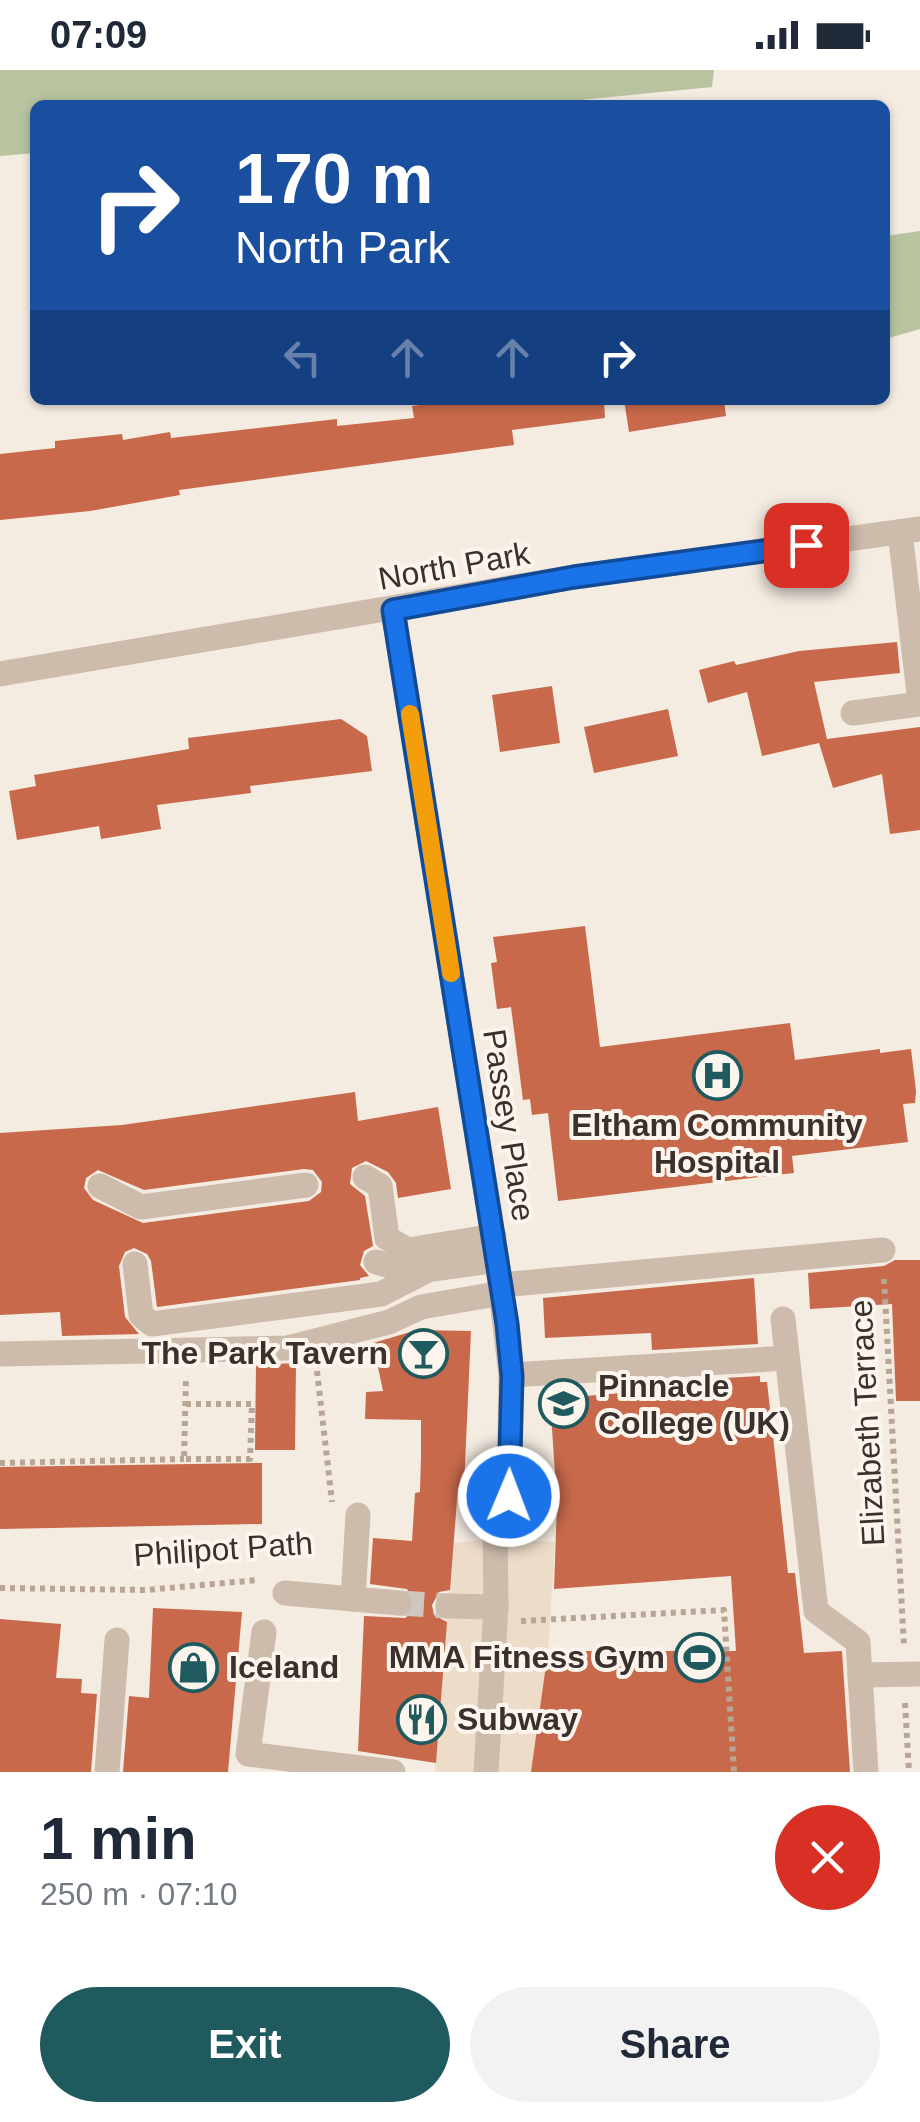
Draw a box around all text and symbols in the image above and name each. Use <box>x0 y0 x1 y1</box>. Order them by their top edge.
text: 07:09 <box>50 14 147 56</box>
icon: right <box>70 140 200 270</box>
text: 170 m <box>235 140 433 218</box>
text: North Park <box>235 222 450 273</box>
icon: left <box>275 330 330 385</box>
icon: ahead <box>380 330 435 385</box>
icon: ahead <box>485 330 540 385</box>
icon: right <box>590 330 645 385</box>
pin <box>764 503 849 588</box>
icon: arrive <box>779 518 834 573</box>
street label: North Park <box>376 535 533 597</box>
street label: Passey Place <box>476 1026 542 1224</box>
hospital icon: Eltham Community Hospital <box>691 1049 743 1101</box>
place label: Eltham Community Hospital <box>571 1107 863 1180</box>
street label: Elizabeth Terrace <box>843 1299 891 1547</box>
bar icon: The Park Tavern <box>397 1327 449 1379</box>
place label: The Park Tavern <box>141 1335 388 1371</box>
place label: Pinnacle College (UK) <box>598 1368 790 1441</box>
school or university icon: Pinnacle College (UK) <box>537 1378 589 1430</box>
position arrow <box>457 1444 561 1548</box>
street label: Philipot Path <box>132 1525 314 1573</box>
sports icon: MMA Fitness Gym <box>674 1631 726 1683</box>
place label: MMA Fitness Gym <box>389 1639 665 1675</box>
shop icon: Iceland <box>168 1641 220 1693</box>
place label: Iceland <box>229 1649 339 1685</box>
restaurant icon: Subway <box>396 1693 448 1745</box>
place label: Subway <box>457 1701 578 1737</box>
text: 1 min <box>40 1805 197 1872</box>
button: close <box>775 1805 880 1910</box>
text: 250 m · 07:10 <box>40 1876 237 1912</box>
button: Exit <box>40 1987 450 2102</box>
button: Share <box>470 1987 880 2102</box>

